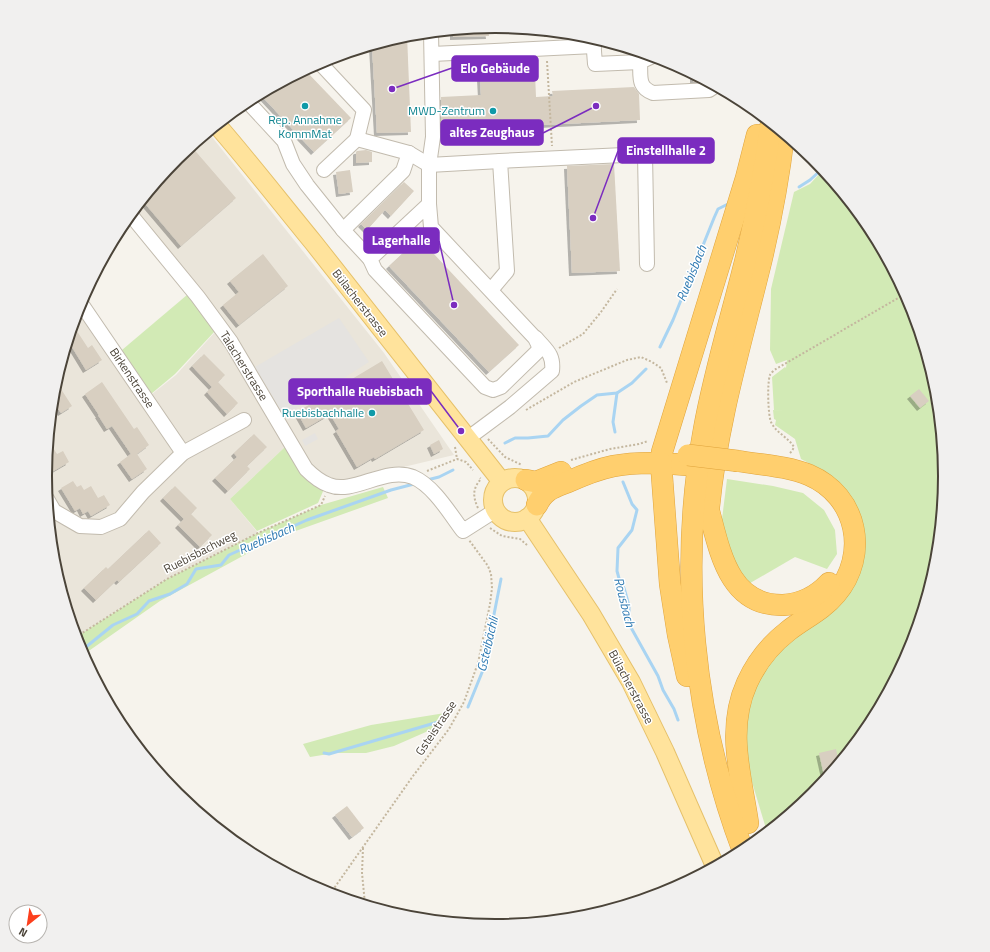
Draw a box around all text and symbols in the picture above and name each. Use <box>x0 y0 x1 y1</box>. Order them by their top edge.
callout: Elo Gebäude <box>452 56 538 81</box>
text: Elo Gebäude <box>460 58 530 78</box>
marker: Rep. Annahme KommMat <box>300 101 310 111</box>
place label: MWD-Zentrum <box>408 101 485 120</box>
marker: MWD-Zentrum <box>488 106 498 116</box>
place label: Rep. Annahme KommMat <box>268 110 342 143</box>
callout: altes Zeughaus <box>441 120 543 145</box>
text: altes Zeughaus <box>449 122 535 142</box>
callout: Einstellhalle 2 <box>618 138 714 163</box>
text: Einstellhalle 2 <box>626 140 706 160</box>
callout: Lagerhalle <box>364 228 439 253</box>
text: Lagerhalle <box>372 230 431 250</box>
water label: Ruebisbach <box>671 241 712 304</box>
street label: Bülacherstrasse <box>328 265 393 341</box>
street label: Talacherstrasse <box>215 327 273 404</box>
street label: Birkenstrasse <box>105 344 160 412</box>
callout: Sporthalle Ruebisbach <box>289 379 431 404</box>
text: Sporthalle Ruebisbach <box>297 381 423 401</box>
place label: Ruebisbachhalle <box>282 403 364 422</box>
marker: Ruebisbachhalle <box>367 408 377 418</box>
water label: Ruebisbach <box>235 517 298 559</box>
street label: Ruebisbachweg <box>160 525 240 578</box>
water label: Rousbach <box>609 575 641 629</box>
water label: Gsteibächli <box>471 613 503 674</box>
street label: Bülacherstrasse <box>604 646 659 727</box>
street label: Gsteistrasse <box>410 696 461 759</box>
north arrow <box>8 904 48 944</box>
text: N <box>16 924 30 941</box>

